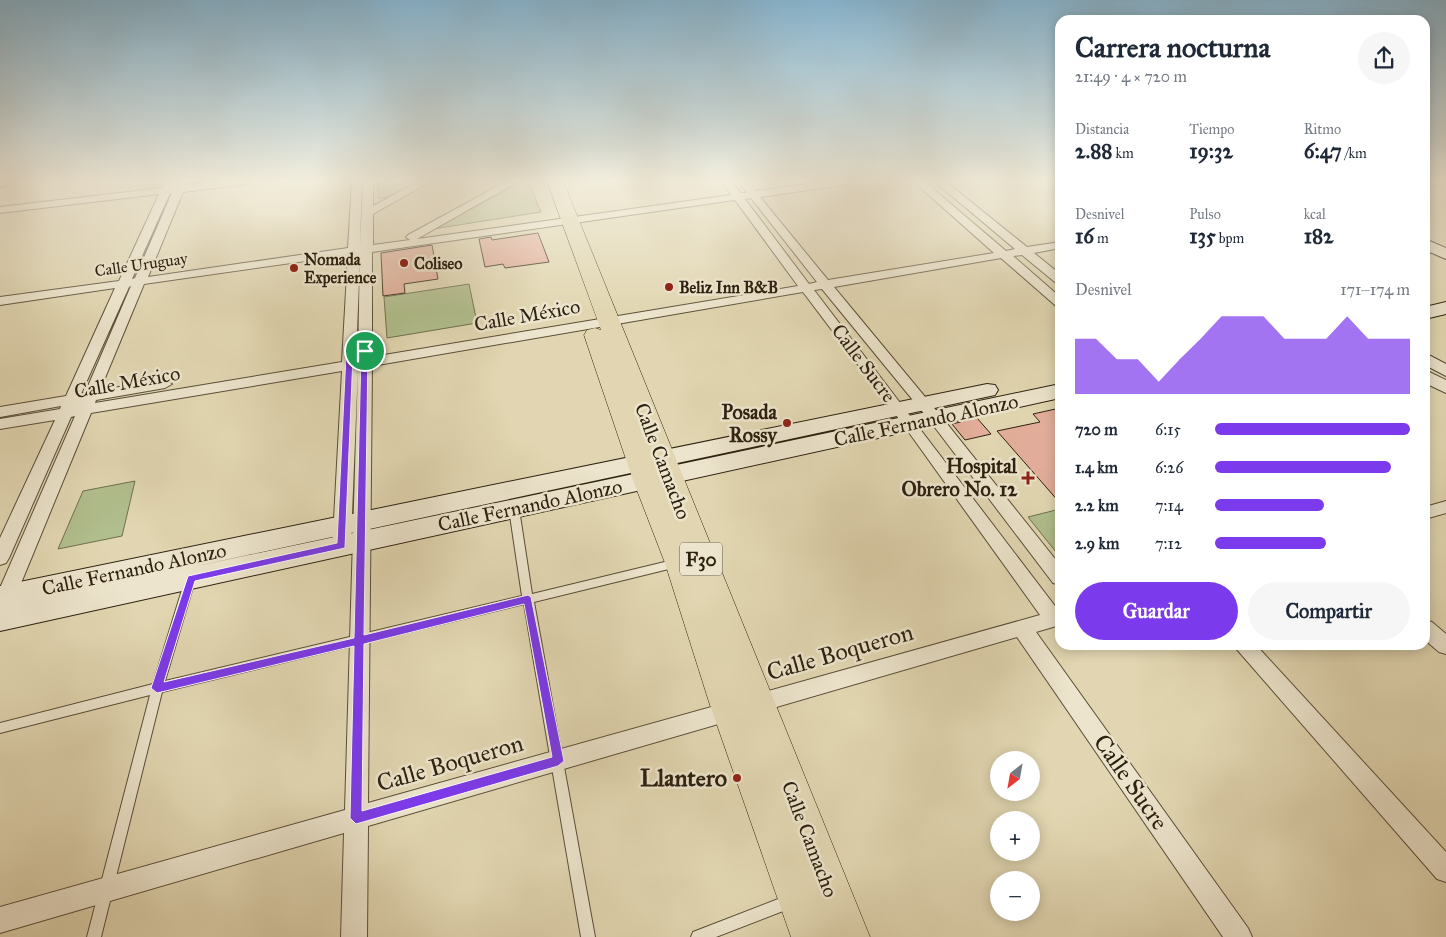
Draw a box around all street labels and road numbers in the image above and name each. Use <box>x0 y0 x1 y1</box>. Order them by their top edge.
street label: Calle Uruguay <box>93 249 189 281</box>
street label: Calle México <box>472 294 582 336</box>
street label: Calle Sucre <box>827 319 901 407</box>
street label: Calle México <box>72 361 182 403</box>
street label: Calle Fernando Alonzo <box>832 389 1020 451</box>
street label: Calle Camacho <box>630 400 696 522</box>
street label: Calle Fernando Alonzo <box>436 474 624 536</box>
street label: Calle Fernando Alonzo <box>40 538 228 600</box>
road number: F30 <box>680 542 722 576</box>
street label: Calle Boqueron <box>763 617 917 687</box>
street label: Calle Boqueron <box>373 728 527 798</box>
street label: Calle Sucre <box>1087 728 1175 836</box>
street label: Calle Camacho <box>777 778 843 900</box>

